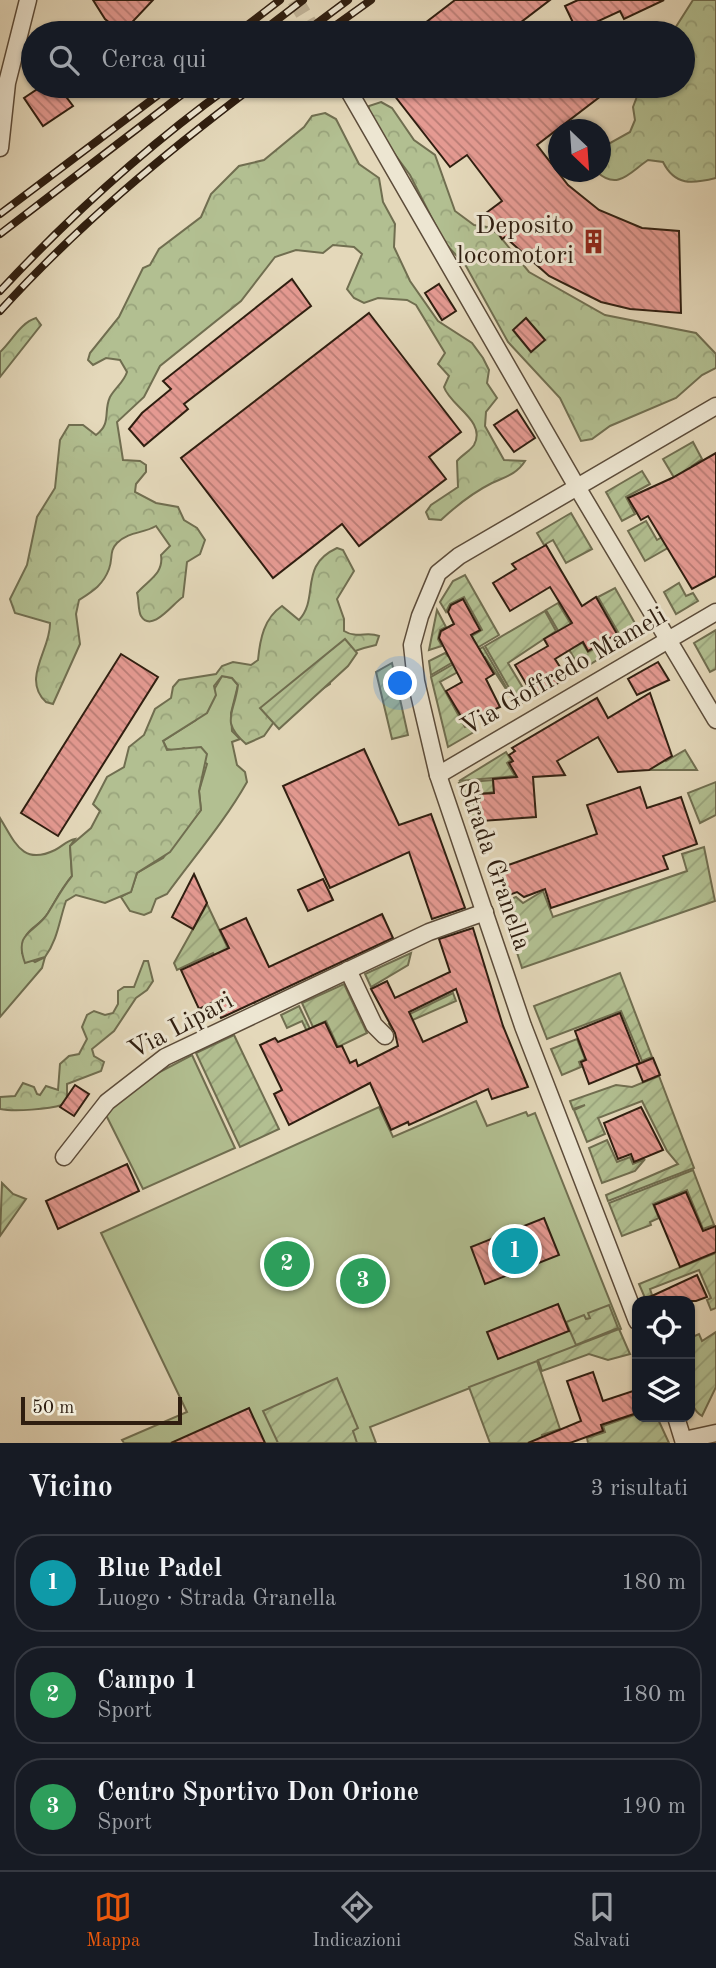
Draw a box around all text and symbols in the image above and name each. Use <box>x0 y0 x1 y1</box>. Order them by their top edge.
search box <box>21 21 695 98</box>
icon: search <box>45 41 83 79</box>
text: Cerca qui <box>101 47 206 73</box>
north arrow <box>548 119 611 182</box>
place label: Deposito locomotori <box>457 213 574 269</box>
building icon: Deposito locomotori <box>580 227 608 255</box>
street label: Via Goffredo Mameli <box>457 603 671 741</box>
your location <box>383 666 417 700</box>
street label: Strada Granella <box>453 778 535 954</box>
street label: Via Lipari <box>124 988 238 1064</box>
pin: 1 <box>492 1225 538 1277</box>
pin: 2 <box>264 1238 310 1290</box>
pin: 3 <box>340 1255 386 1307</box>
map controls <box>632 1296 695 1422</box>
button: locate <box>632 1296 695 1359</box>
button: layers <box>632 1359 695 1422</box>
scale bar <box>21 1394 182 1426</box>
text: 50 m <box>32 1399 74 1418</box>
text: Vicino <box>28 1473 113 1503</box>
text: 3 risultati <box>590 1477 688 1500</box>
text: Blue Padel <box>97 1556 222 1582</box>
text: 1 <box>46 1571 60 1594</box>
text: 180 m <box>621 1571 686 1594</box>
text: Luogo · Strada Granella <box>97 1587 336 1610</box>
text: Campo 1 <box>97 1668 198 1694</box>
text: 2 <box>46 1683 60 1706</box>
text: 180 m <box>621 1683 686 1706</box>
text: Sport <box>97 1699 152 1722</box>
text: Centro Sportivo Don Orione <box>97 1780 419 1806</box>
text: 3 <box>46 1795 60 1818</box>
text: 190 m <box>621 1795 686 1818</box>
text: Sport <box>97 1811 152 1834</box>
tab: Mappa <box>86 1888 140 1953</box>
tab: Indicazioni <box>312 1888 401 1953</box>
tab: Salvati <box>573 1888 630 1953</box>

